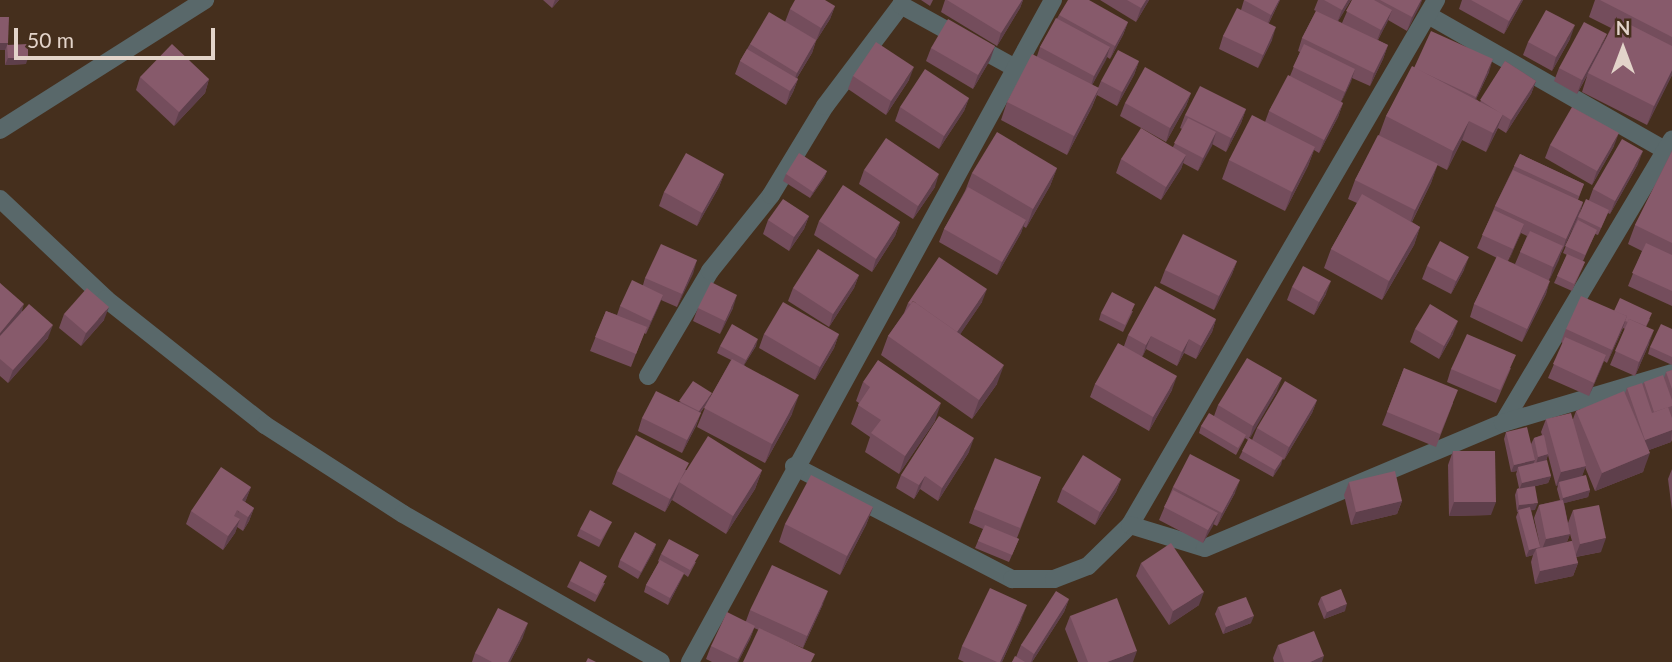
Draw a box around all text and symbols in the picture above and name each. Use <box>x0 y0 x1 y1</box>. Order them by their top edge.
scale bar <box>18 14 219 58</box>
north arrow <box>1588 14 1658 84</box>
text: N <box>1616 16 1630 39</box>
text: 50 m <box>27 27 74 52</box>

